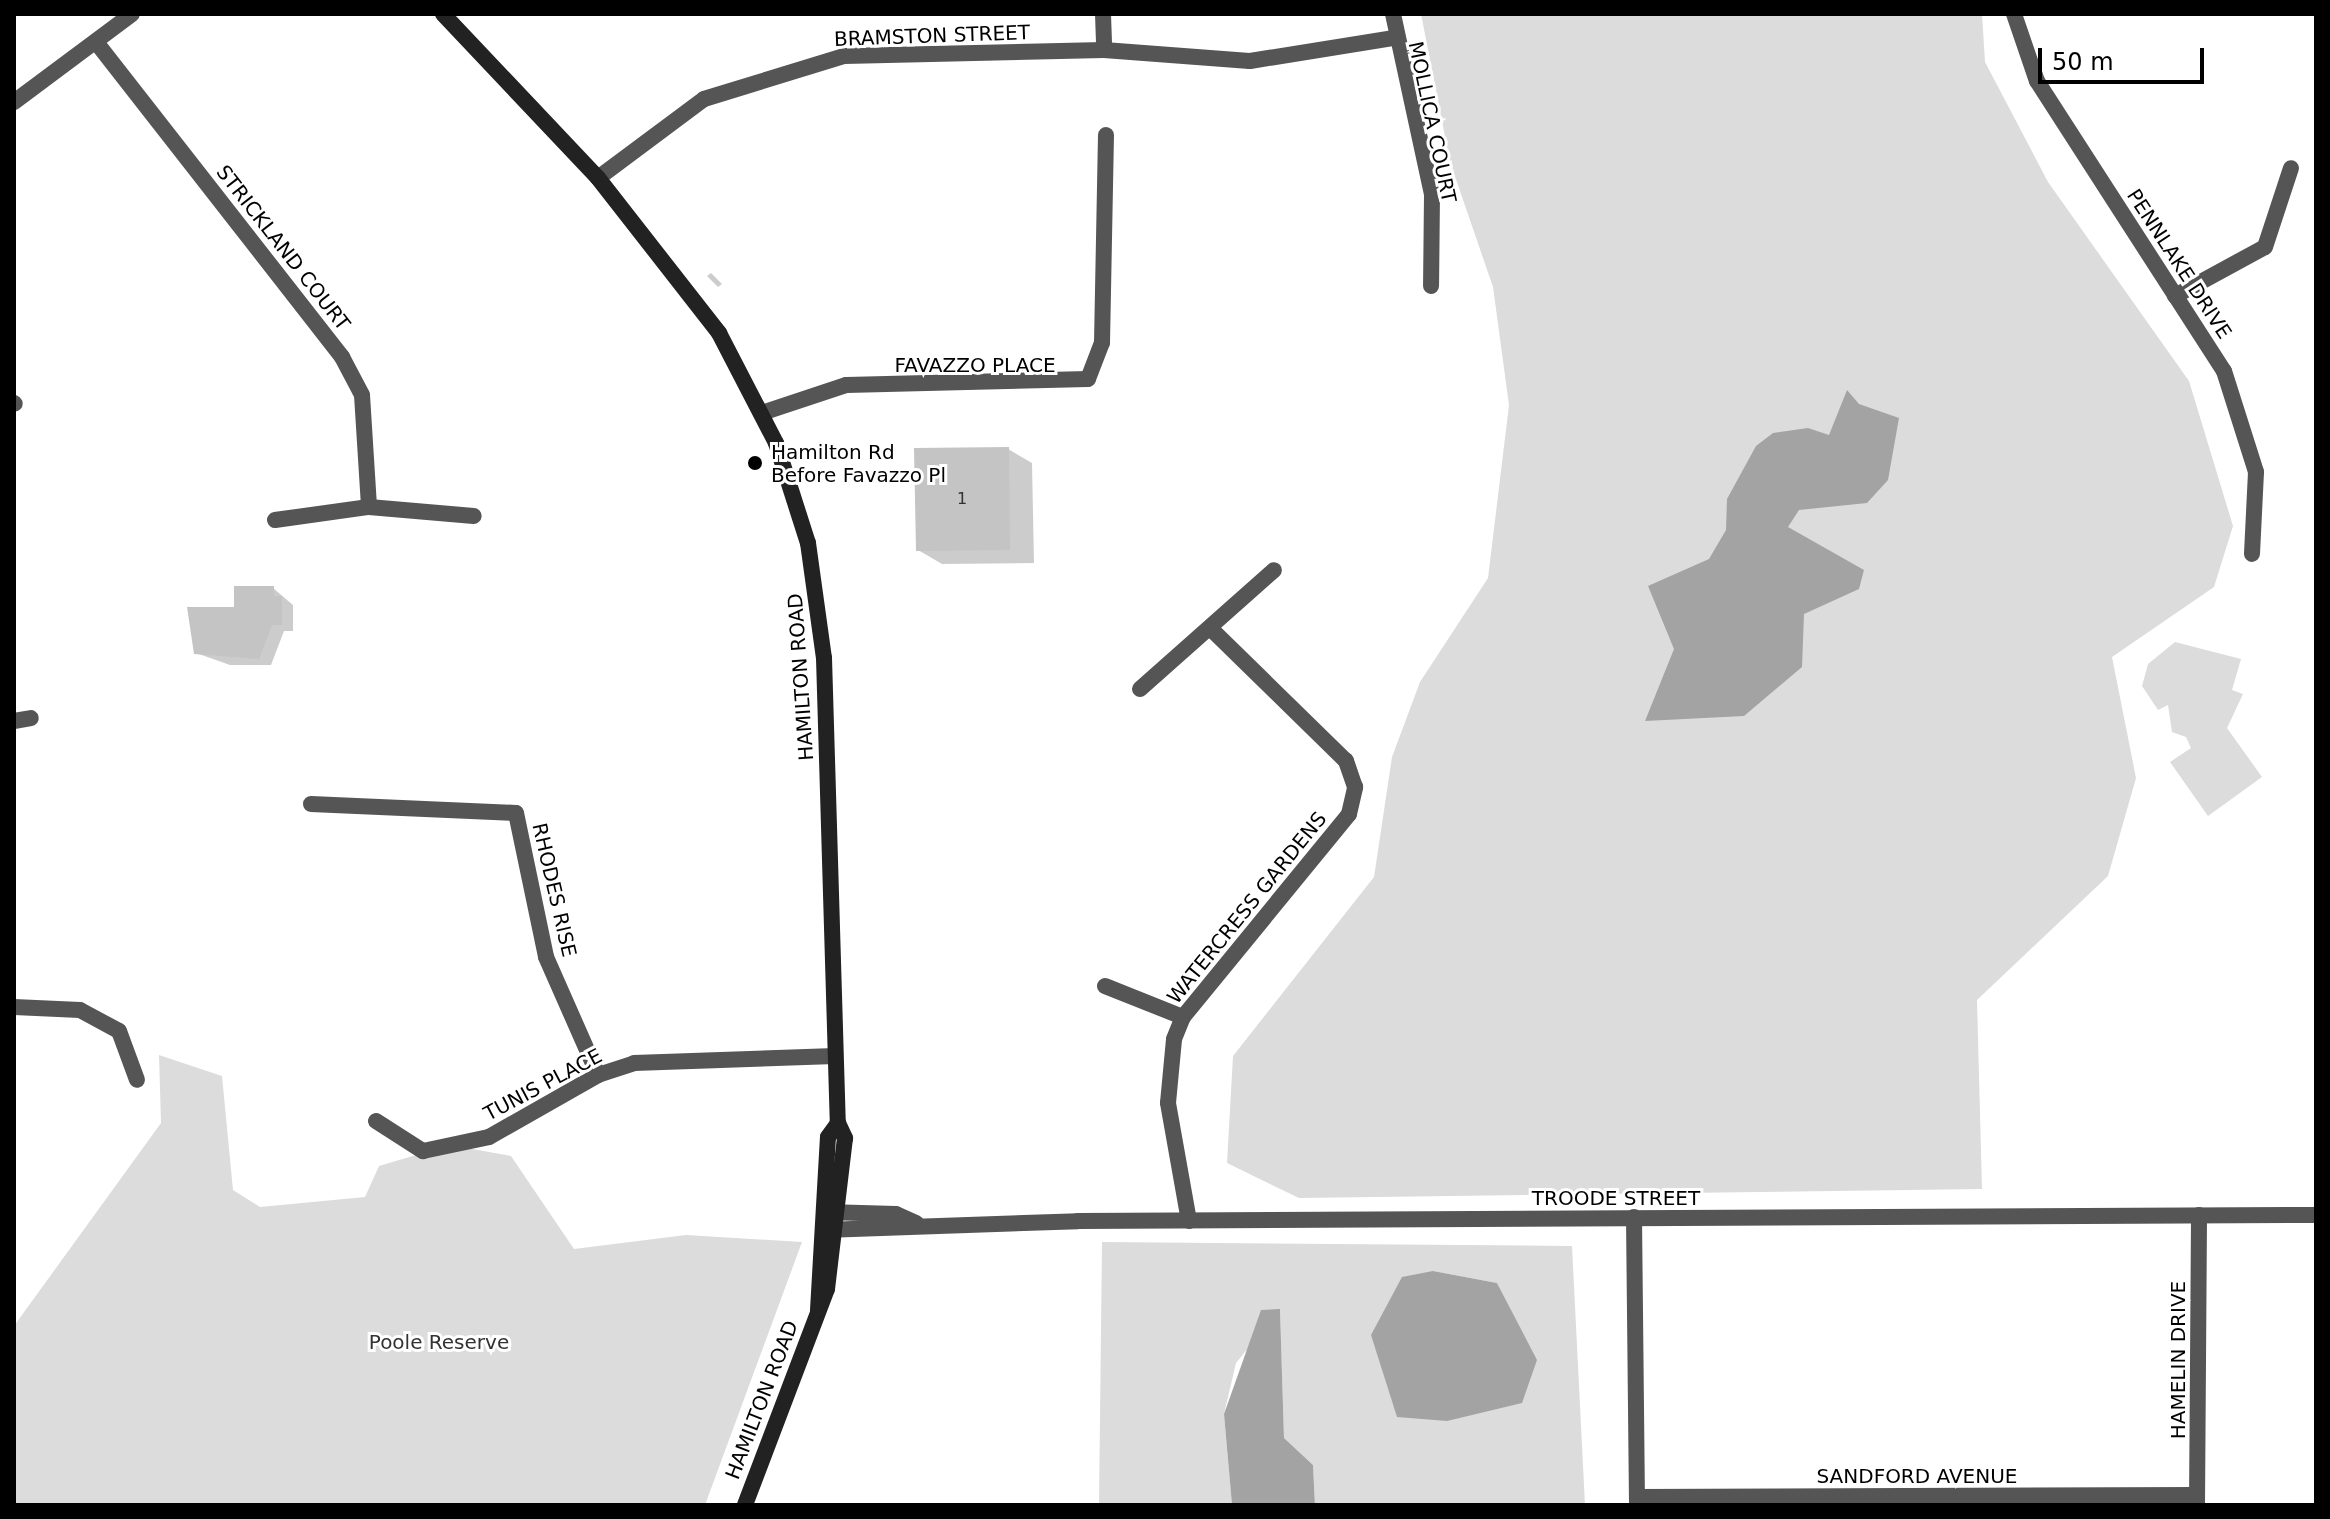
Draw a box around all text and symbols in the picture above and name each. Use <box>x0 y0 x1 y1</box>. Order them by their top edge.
street label: BRAMSTON STREET <box>834 21 1030 51</box>
scale bar <box>2042 32 2208 82</box>
street label: MOLLICA COURT <box>1403 39 1461 205</box>
text: 50 m <box>2052 48 2114 76</box>
street label: STRICKLAND COURT <box>211 161 355 335</box>
street label: PENNLAKE DRIVE <box>2122 185 2236 343</box>
street label: FAVAZZO PLACE <box>894 353 1056 377</box>
place label: Hamilton Rd Before Favazzo Pl <box>771 440 946 487</box>
marker: Hamilton Rd Before Favazzo Pl <box>746 454 764 472</box>
house number: 1 <box>957 489 967 509</box>
street label: HAMILTON ROAD <box>783 592 819 762</box>
street label: WATERCRESS GARDENS <box>1162 807 1332 1009</box>
street label: RHODES RISE <box>527 821 581 959</box>
street label: TUNIS PLACE <box>480 1044 606 1126</box>
street label: TROODE STREET <box>1532 1186 1700 1210</box>
street label: HAMELIN DRIVE <box>2166 1281 2190 1439</box>
street label: HAMILTON ROAD <box>721 1317 803 1483</box>
park label: Poole Reserve <box>369 1330 509 1354</box>
street label: SANDFORD AVENUE <box>1817 1464 2017 1488</box>

